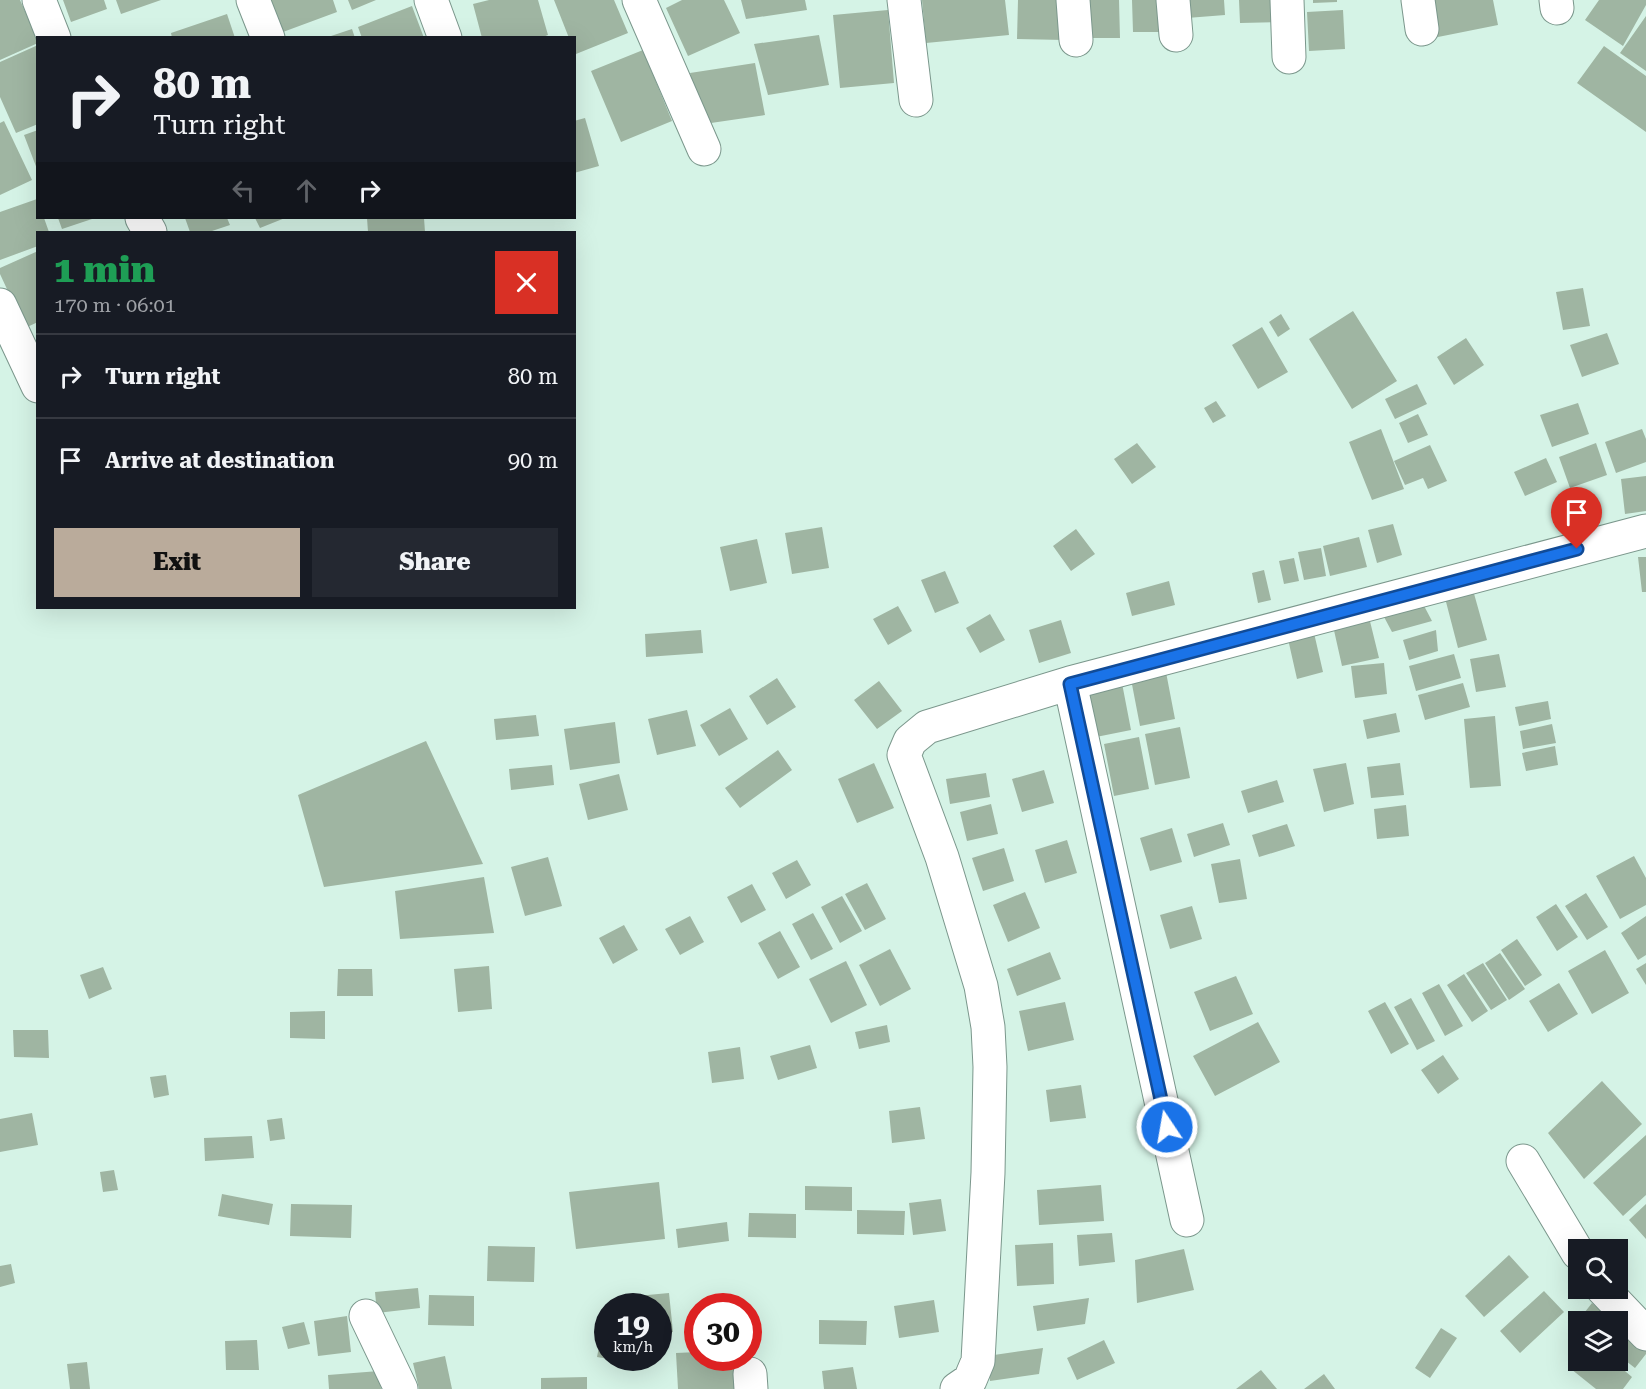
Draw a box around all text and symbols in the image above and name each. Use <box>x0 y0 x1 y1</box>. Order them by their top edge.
text: 80 m <box>153 59 251 108</box>
icon: right <box>54 60 132 138</box>
text: Turn right <box>153 109 286 141</box>
icon: left <box>227 174 260 207</box>
icon: ahead <box>290 174 323 207</box>
icon: right <box>353 174 386 207</box>
text: 1 min <box>54 249 155 291</box>
button: close <box>495 251 558 314</box>
text: 170 m · 06:01 <box>54 293 176 317</box>
icon: right <box>54 360 87 393</box>
text: Turn right <box>105 364 220 389</box>
text: 80 m <box>508 364 558 389</box>
icon: arrive <box>54 444 87 477</box>
text: Arrive at destination <box>105 448 334 473</box>
text: 90 m <box>508 448 558 473</box>
pin <box>1551 487 1602 549</box>
icon: arrive <box>1560 496 1593 529</box>
button: Exit <box>54 528 300 597</box>
button: Share <box>312 528 558 597</box>
position arrow <box>1135 1095 1199 1159</box>
map controls <box>1568 1239 1628 1371</box>
button: search <box>1568 1239 1628 1299</box>
speed limit sign: 30 <box>684 1293 762 1371</box>
text: 19 <box>616 1307 650 1342</box>
button: layers <box>1568 1311 1628 1371</box>
text: km/h <box>613 1338 653 1356</box>

